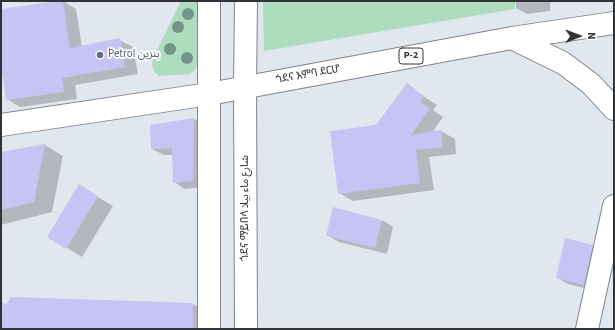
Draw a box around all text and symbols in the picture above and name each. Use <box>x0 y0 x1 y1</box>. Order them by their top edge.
north arrow <box>559 16 599 56</box>
text: N <box>584 32 599 40</box>
place label: Petrol بنزين <box>108 48 160 62</box>
road number: P-2 <box>399 48 423 64</box>
marker: Petrol بنزين <box>95 50 105 60</box>
street label: ጎደና እምባ ደርሆ <box>275 63 341 87</box>
street label: ጎደና ማይበላ شارع ماء بيلا <box>239 155 253 261</box>

